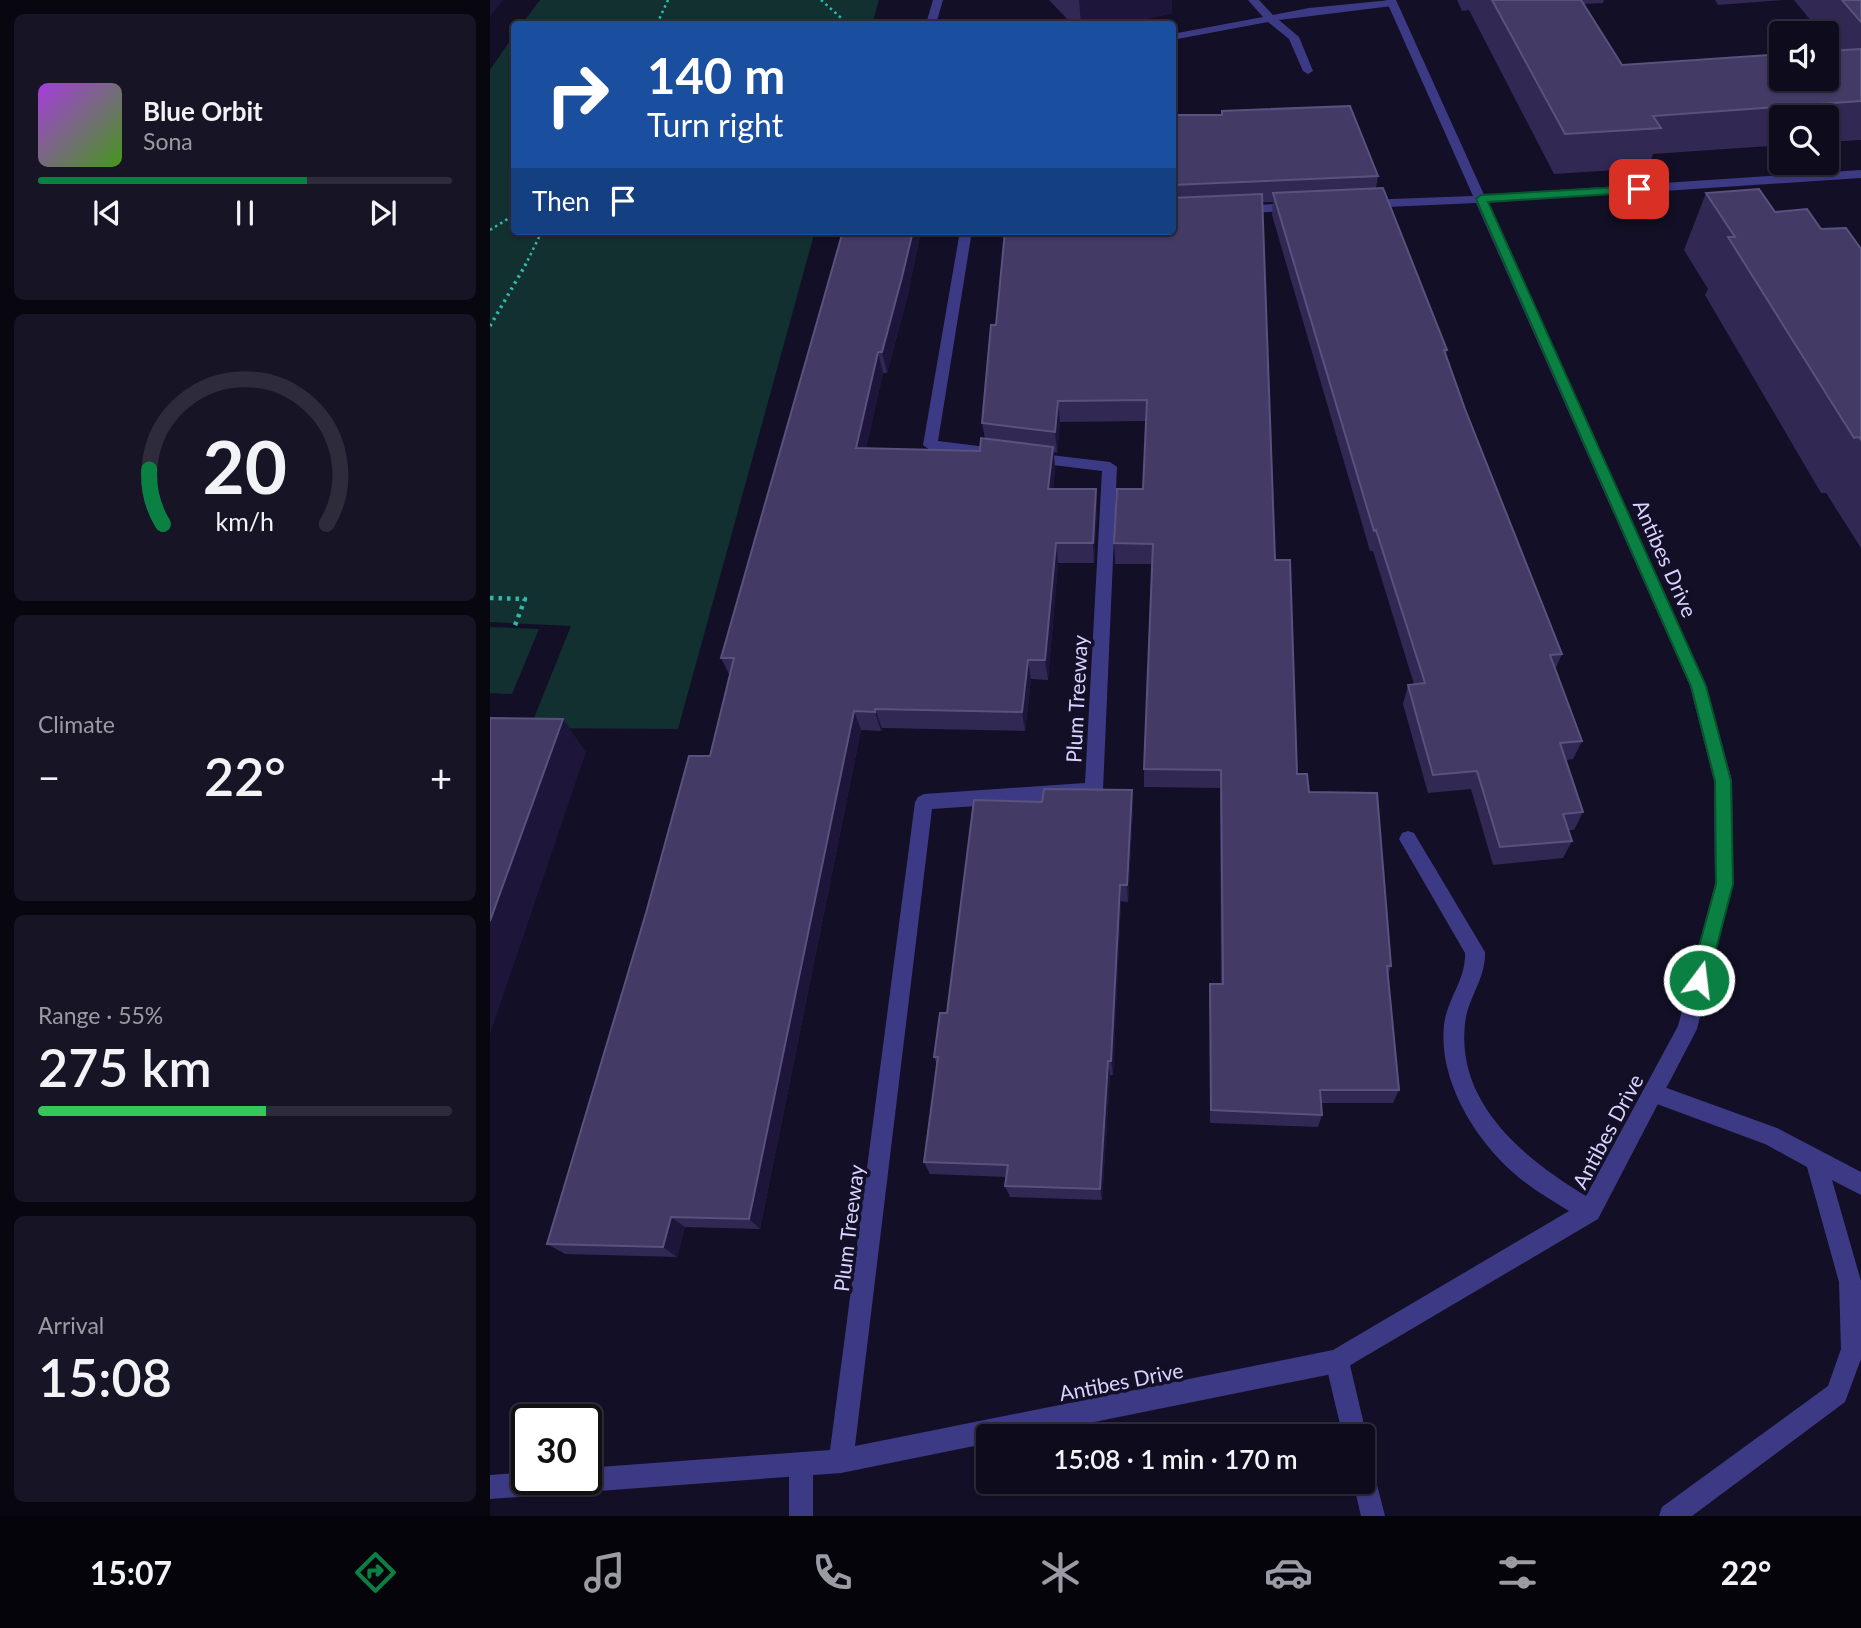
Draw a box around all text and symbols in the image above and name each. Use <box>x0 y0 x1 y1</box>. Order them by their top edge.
map controls <box>1769 21 1839 175</box>
button: sound <box>1769 21 1839 91</box>
text: 140 m <box>647 46 785 104</box>
icon: right <box>532 49 623 140</box>
text: Blue Orbit <box>143 95 263 127</box>
text: Turn right <box>647 105 783 144</box>
button: search <box>1769 105 1839 175</box>
text: Sona <box>143 127 193 155</box>
pin <box>1609 159 1669 219</box>
icon: arrive <box>1620 170 1658 208</box>
icon: arrive <box>604 182 642 220</box>
text: Then <box>532 185 590 217</box>
icon: previous <box>88 194 126 232</box>
icon: pause <box>226 194 264 232</box>
icon: next <box>364 194 402 232</box>
text: 20 <box>203 422 287 510</box>
street label: Antibes Drive <box>1629 495 1703 621</box>
text: km/h <box>216 505 274 535</box>
street label: Plum Treeway <box>1060 634 1092 764</box>
text: Climate <box>38 710 115 738</box>
text: 22° <box>204 745 286 807</box>
text: − <box>38 754 60 800</box>
text: + <box>430 754 452 800</box>
position arrow <box>1662 943 1736 1017</box>
text: Range · 55% <box>38 1001 163 1029</box>
text: 275 km <box>38 1036 212 1098</box>
street label: Antibes Drive <box>1566 1069 1648 1193</box>
street label: Plum Treeway <box>828 1163 868 1293</box>
text: Arrival <box>38 1311 104 1339</box>
text: 15:08 <box>38 1346 172 1408</box>
street label: Antibes Drive <box>1057 1357 1185 1405</box>
speed limit sign: 30 <box>511 1404 602 1495</box>
text: 15:08 · 1 min · 170 m <box>1053 1443 1298 1475</box>
icon: directions <box>351 1548 400 1597</box>
icon: music <box>580 1548 629 1597</box>
icon: phone <box>808 1548 857 1597</box>
icon: climate <box>1036 1548 1085 1597</box>
icon: car <box>1264 1548 1313 1597</box>
icon: filters <box>1493 1548 1542 1597</box>
text: 15:07 <box>90 1553 172 1592</box>
text: 22° <box>1721 1553 1771 1592</box>

